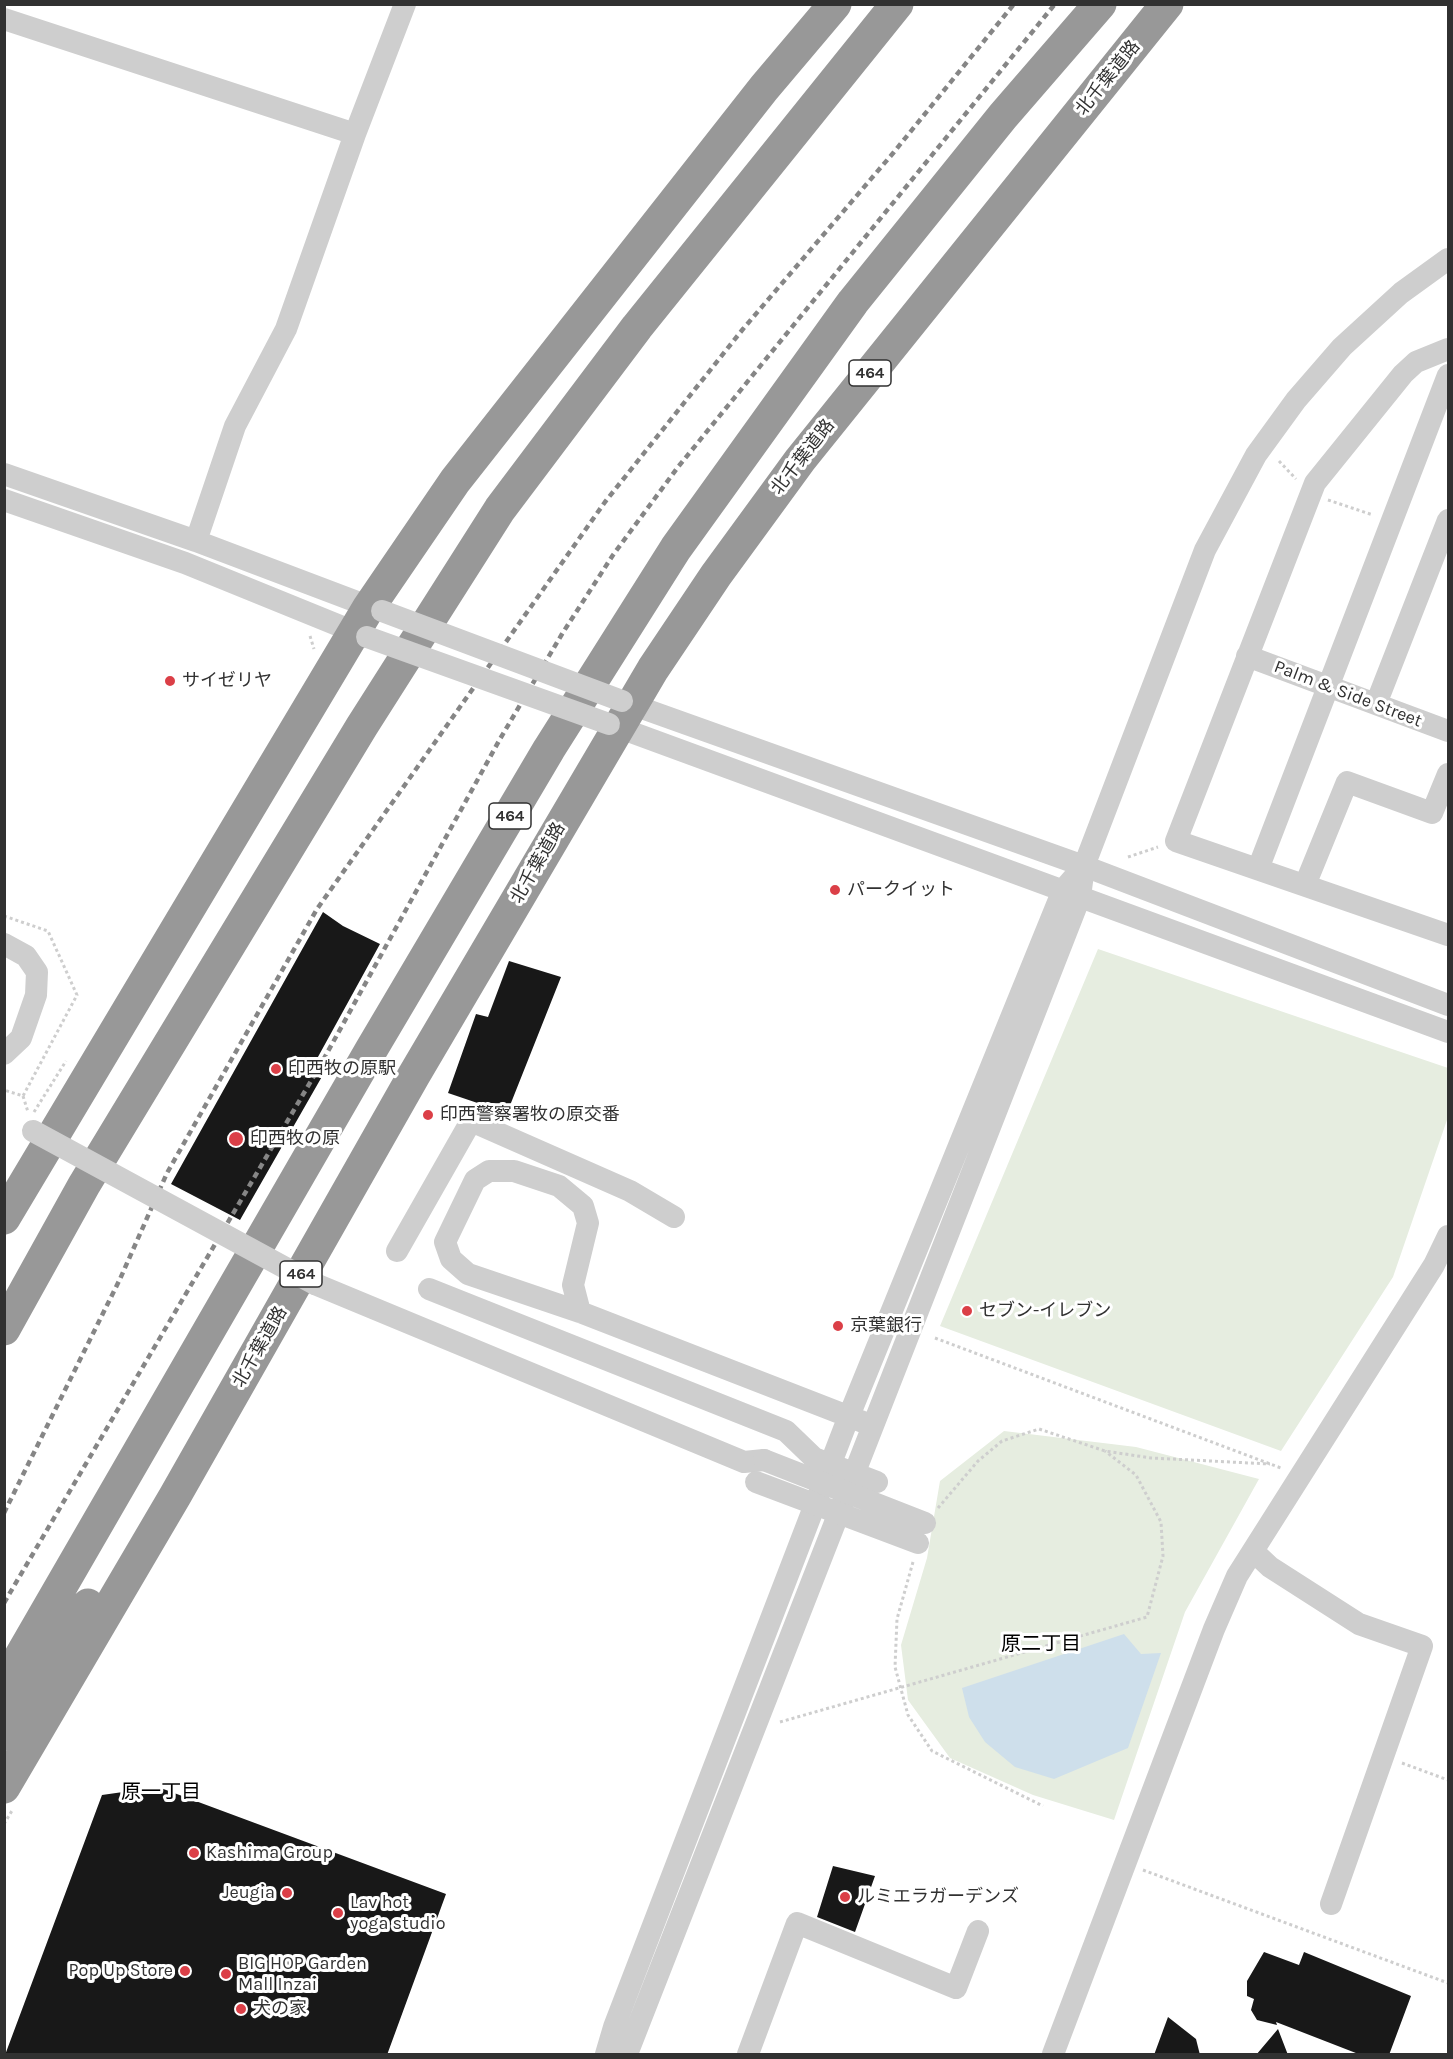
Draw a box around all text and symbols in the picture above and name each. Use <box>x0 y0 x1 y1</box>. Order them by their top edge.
street label: 北千葉道路 <box>1071 36 1145 120</box>
road number: 464 <box>849 360 891 386</box>
street label: 北千葉道路 <box>767 415 839 499</box>
street label: Palm & Side Street <box>1271 656 1425 732</box>
place label: サイゼリヤ <box>182 670 272 692</box>
marker: サイゼリヤ <box>163 674 177 688</box>
road number: 464 <box>489 803 531 829</box>
street label: 北千葉道路 <box>506 819 570 907</box>
place label: パークイット <box>847 879 955 901</box>
marker: パークイット <box>828 883 842 897</box>
place label: 印西牧の原駅 <box>288 1058 396 1080</box>
marker: 印西牧の原駅 <box>269 1062 283 1076</box>
place label: 印西警察署牧の原交番 <box>440 1104 620 1126</box>
marker: 印西警察署牧の原交番 <box>421 1108 435 1122</box>
place label: 印西牧の原 <box>250 1128 340 1150</box>
marker: 印西牧の原 <box>227 1130 245 1148</box>
road number: 464 <box>280 1261 322 1287</box>
place label: セブン-イレブン <box>979 1300 1111 1322</box>
street label: 北千葉道路 <box>228 1303 292 1391</box>
marker: セブン-イレブン <box>960 1304 974 1318</box>
place label: 京葉銀行 <box>850 1315 922 1337</box>
marker: 京葉銀行 <box>831 1319 845 1333</box>
district label: 原二丁目 <box>1001 1632 1081 1656</box>
district label: 原一丁目 <box>121 1780 201 1804</box>
place label: Kashima Group <box>206 1842 333 1864</box>
marker: Kashima Group <box>187 1846 201 1860</box>
place label: Jeugia <box>222 1882 275 1904</box>
marker: Jeugia <box>280 1886 294 1900</box>
place label: ルミエラガーデンズ <box>857 1886 1019 1908</box>
marker: ルミエラガーデンズ <box>838 1890 852 1904</box>
place label: Lav hot yoga studio <box>350 1892 446 1934</box>
marker: Lav hot yoga studio <box>331 1906 345 1920</box>
place label: BIG HOP Garden Mall Inzai <box>238 1953 367 1996</box>
place label: Pop Up Store <box>69 1960 173 1982</box>
marker: Pop Up Store <box>178 1964 192 1978</box>
marker: BIG HOP Garden Mall Inzai <box>219 1967 233 1981</box>
place label: 犬の家 <box>253 1998 307 2020</box>
marker: 犬の家 <box>234 2002 248 2016</box>

